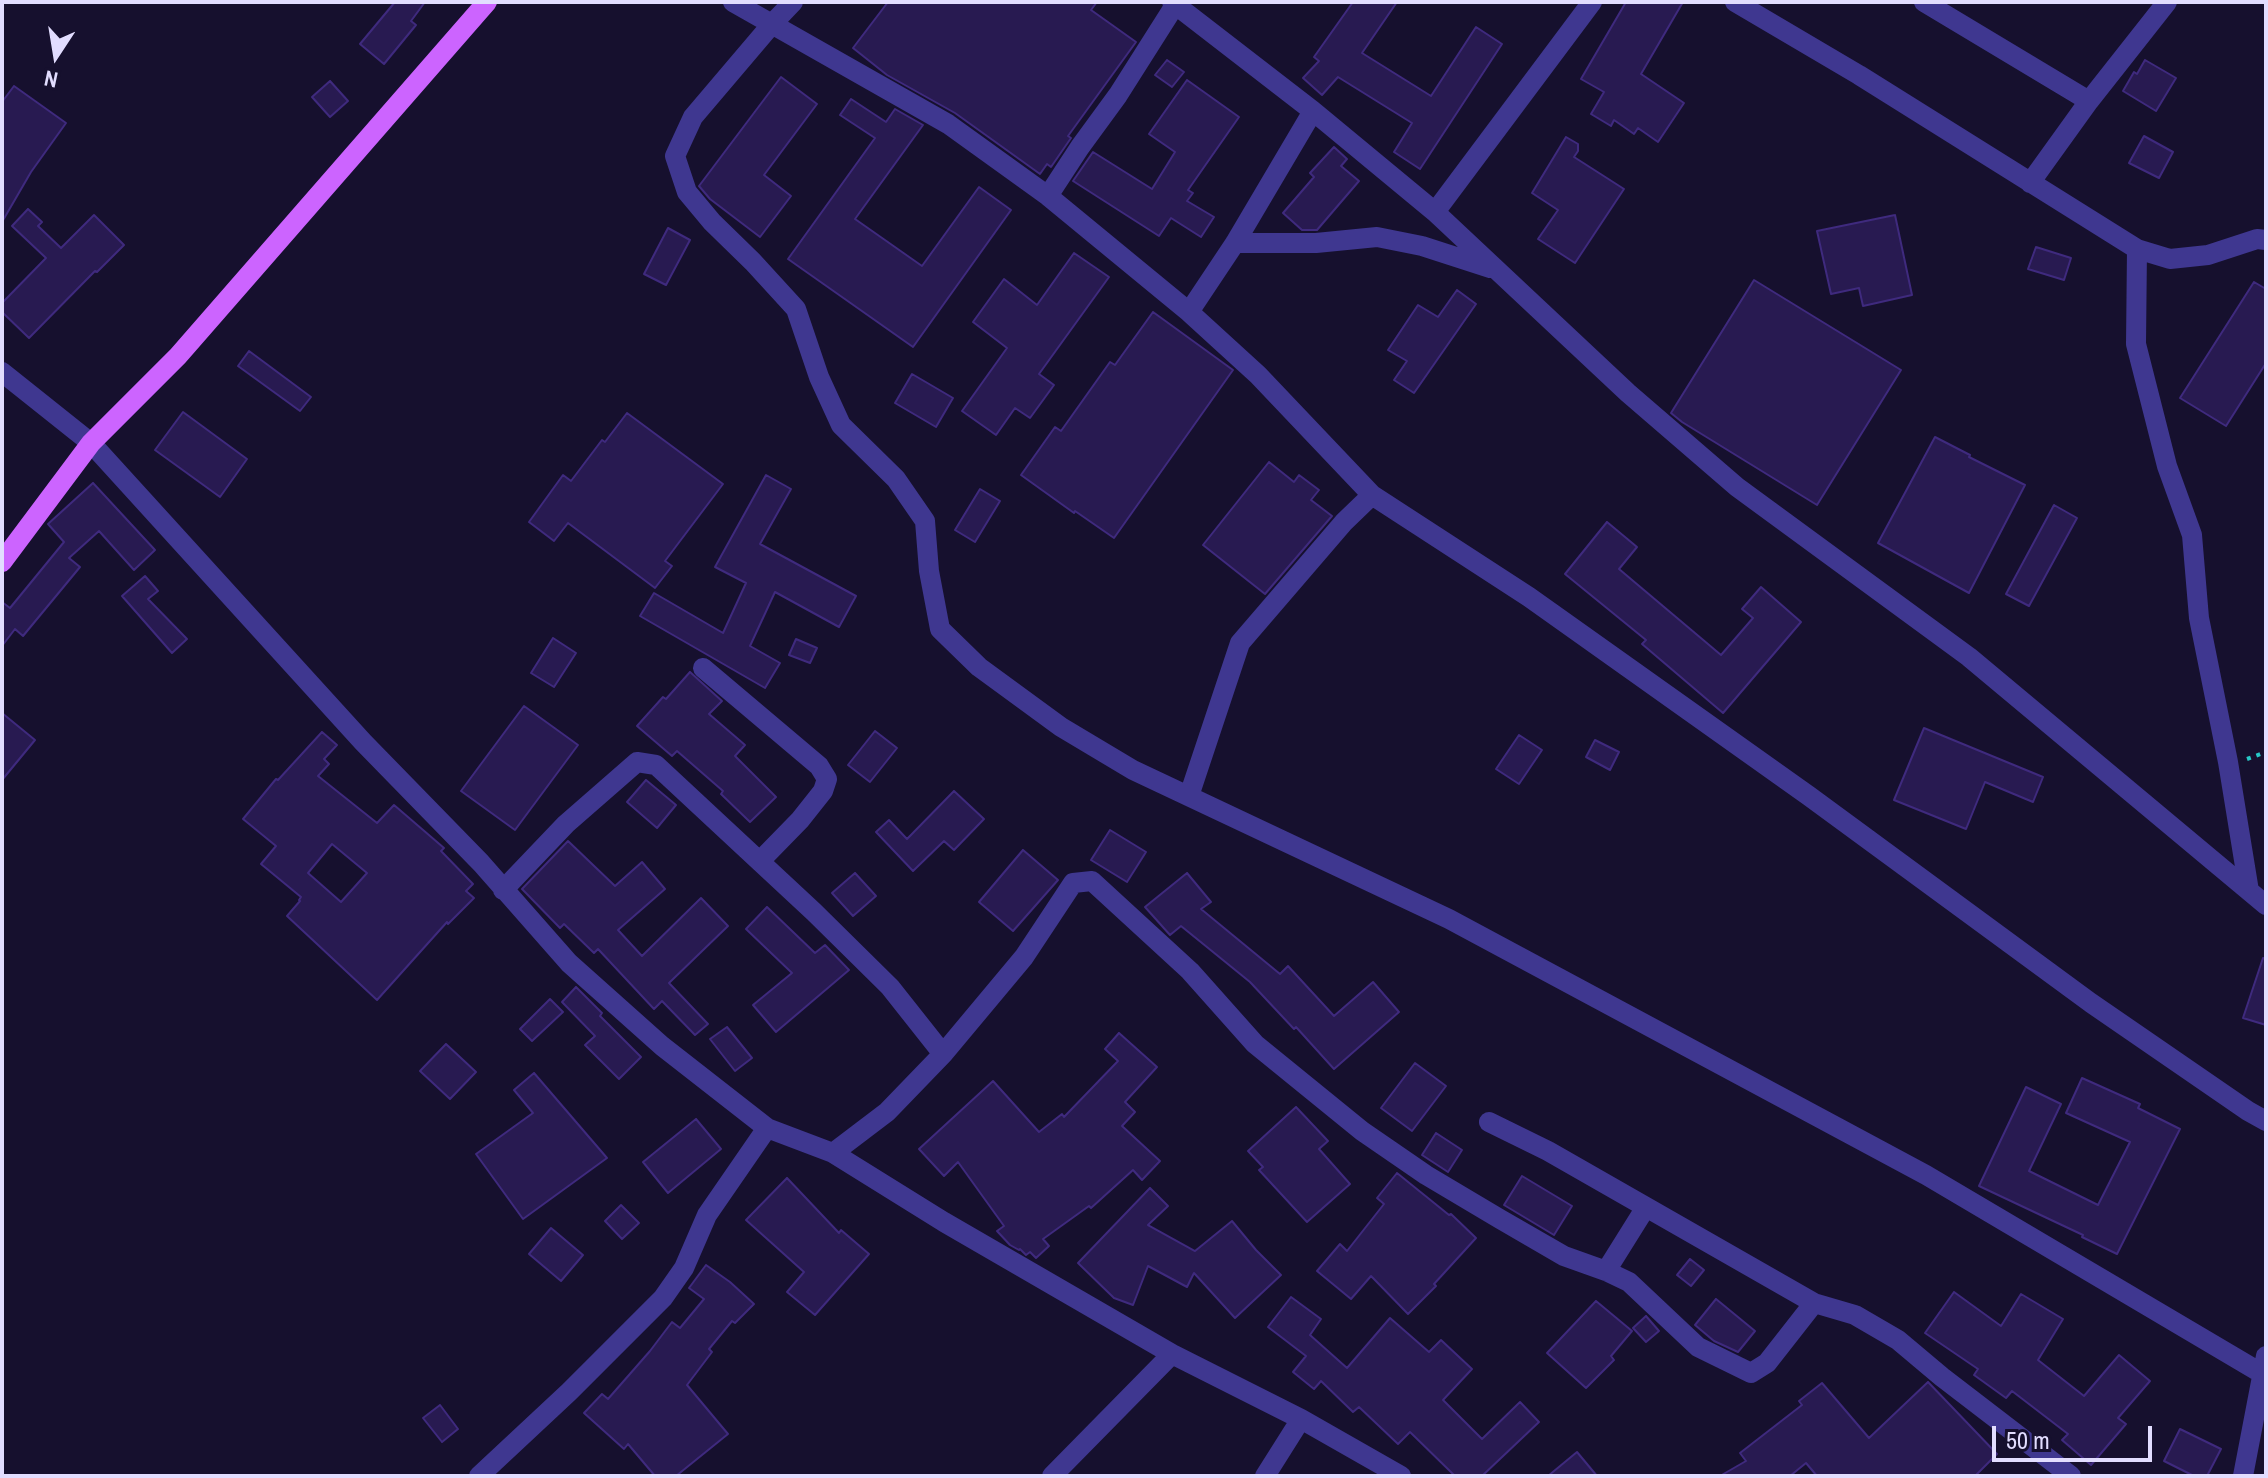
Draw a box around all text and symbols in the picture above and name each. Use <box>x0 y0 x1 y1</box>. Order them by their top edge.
north arrow <box>16 16 96 96</box>
text: N <box>42 63 61 96</box>
scale bar <box>1996 1410 2156 1460</box>
text: 50 m <box>2006 1424 2050 1456</box>

